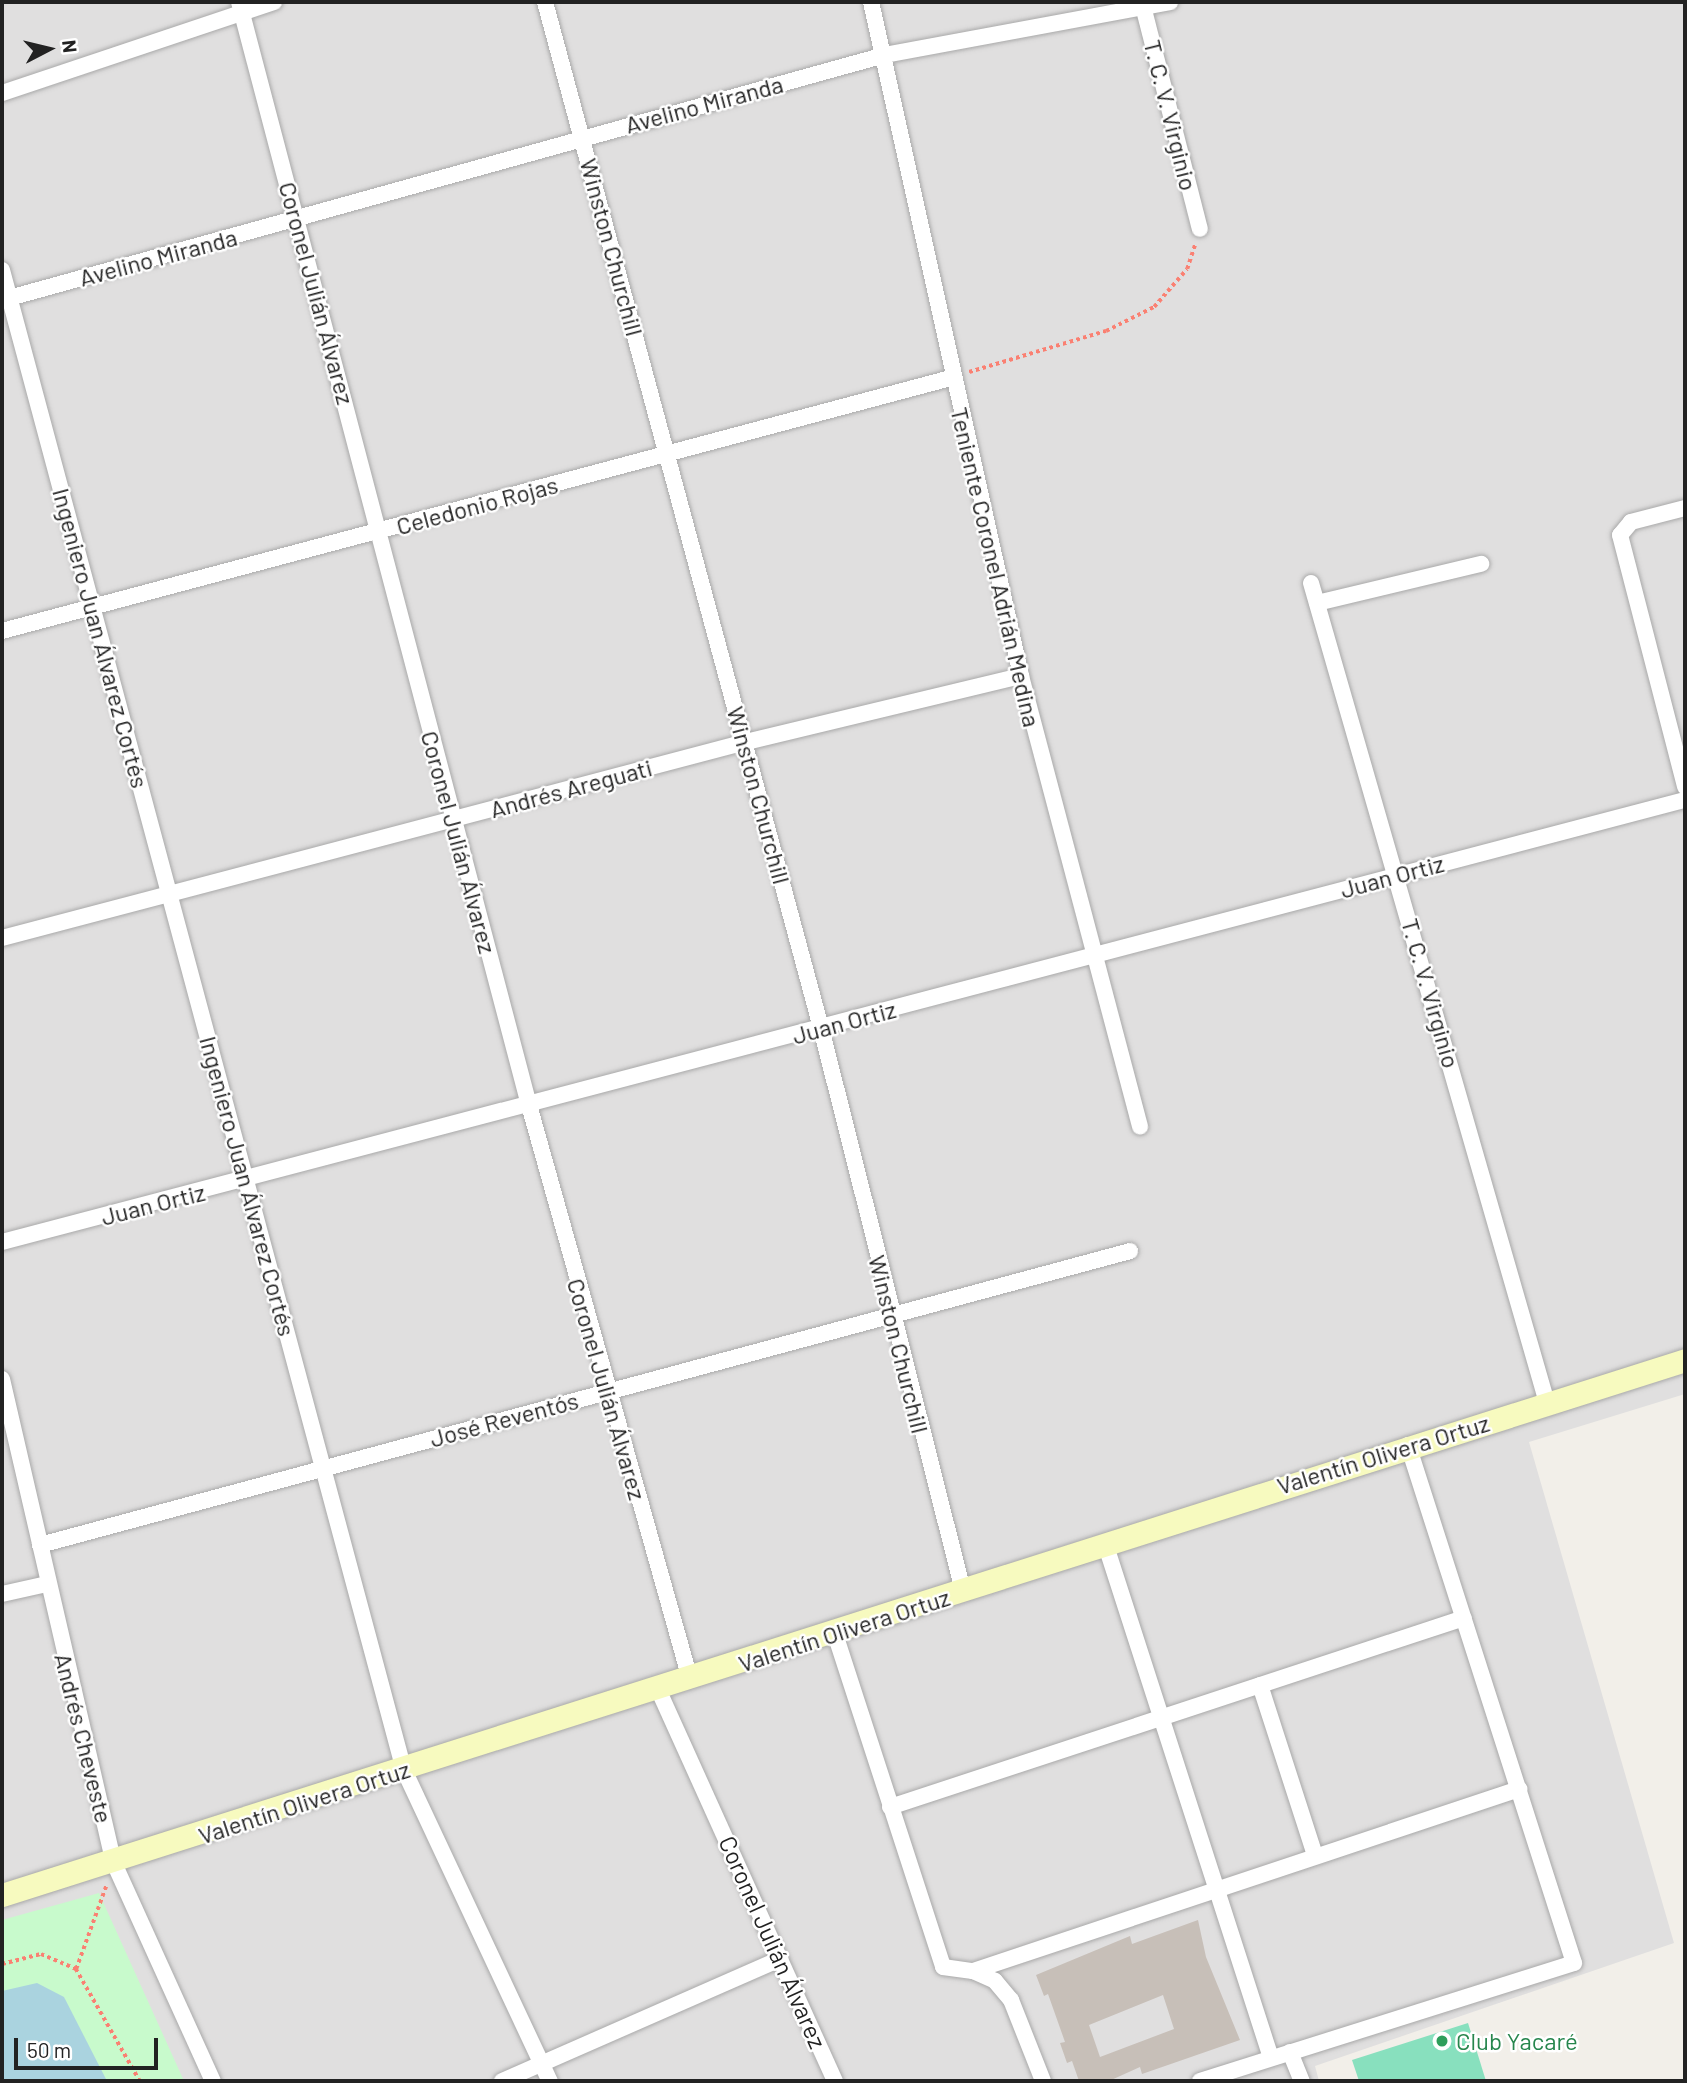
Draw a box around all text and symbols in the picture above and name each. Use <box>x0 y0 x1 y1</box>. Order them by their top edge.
north arrow <box>14 14 84 84</box>
street label: T. C. V. Virginio <box>1138 37 1204 193</box>
text: N <box>58 39 83 54</box>
street label: Avelino Miranda <box>622 69 786 139</box>
street label: Winston Churchill <box>574 155 650 339</box>
street label: Coronel Julián Álvarez <box>273 179 361 407</box>
street label: Avelino Miranda <box>76 222 240 292</box>
street label: Teniente Coronel Adrián Medina <box>945 404 1047 730</box>
street label: Celedonio Rojas <box>393 470 561 540</box>
street label: Ingeniero Juan Álvarez Cortés <box>47 485 155 791</box>
street label: Winston Churchill <box>721 703 797 887</box>
street label: Coronel Julián Álvarez <box>415 728 503 956</box>
street label: Andrés Areguati <box>487 753 655 823</box>
street label: Juan Ortiz <box>1337 848 1447 904</box>
street label: T. C. V. Virginio <box>1396 915 1466 1071</box>
street label: Juan Ortiz <box>789 994 899 1050</box>
street label: Ingeniero Juan Álvarez Cortés <box>194 1033 302 1339</box>
street label: Juan Ortiz <box>98 1177 208 1231</box>
street label: Winston Churchill <box>863 1252 935 1436</box>
street label: Coronel Julián Álvarez <box>562 1275 652 1503</box>
street label: José Reventós <box>427 1385 581 1453</box>
street label: Valentín Olivera Ortuz <box>1273 1408 1493 1500</box>
street label: Valentín Olivera Ortuz <box>735 1582 953 1678</box>
street label: Andrés Cheveste <box>49 1650 119 1826</box>
street label: Valentín Olivera Ortuz <box>195 1754 413 1850</box>
street label: Coronel Julián Álvarez <box>713 1831 833 2053</box>
scale bar <box>18 2024 161 2068</box>
place label: Club Yacaré <box>1456 2027 1578 2055</box>
marker: Club Yacaré <box>1434 2033 1450 2049</box>
text: 50 m <box>27 2037 71 2062</box>

